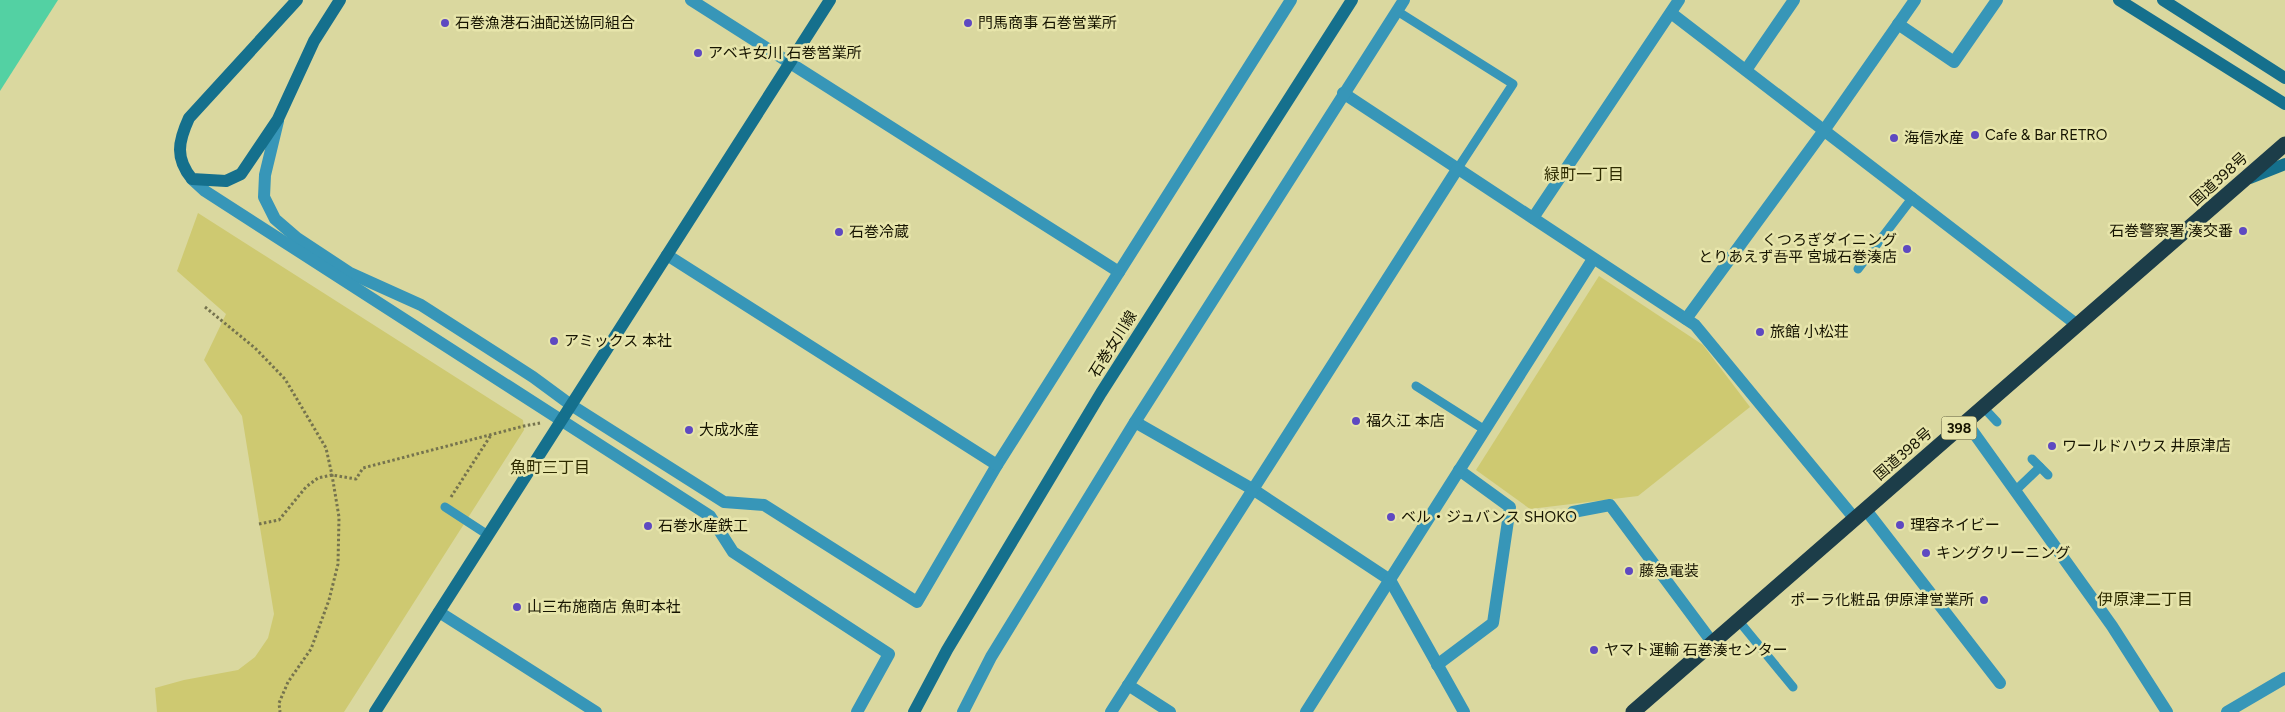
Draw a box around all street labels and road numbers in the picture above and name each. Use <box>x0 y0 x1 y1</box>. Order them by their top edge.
street label: 国道398号 <box>2187 149 2251 209</box>
street label: 石巻女川線 <box>1085 307 1141 381</box>
road number: 398 <box>1942 416 1976 439</box>
street label: 国道398号 <box>1870 424 1936 484</box>

